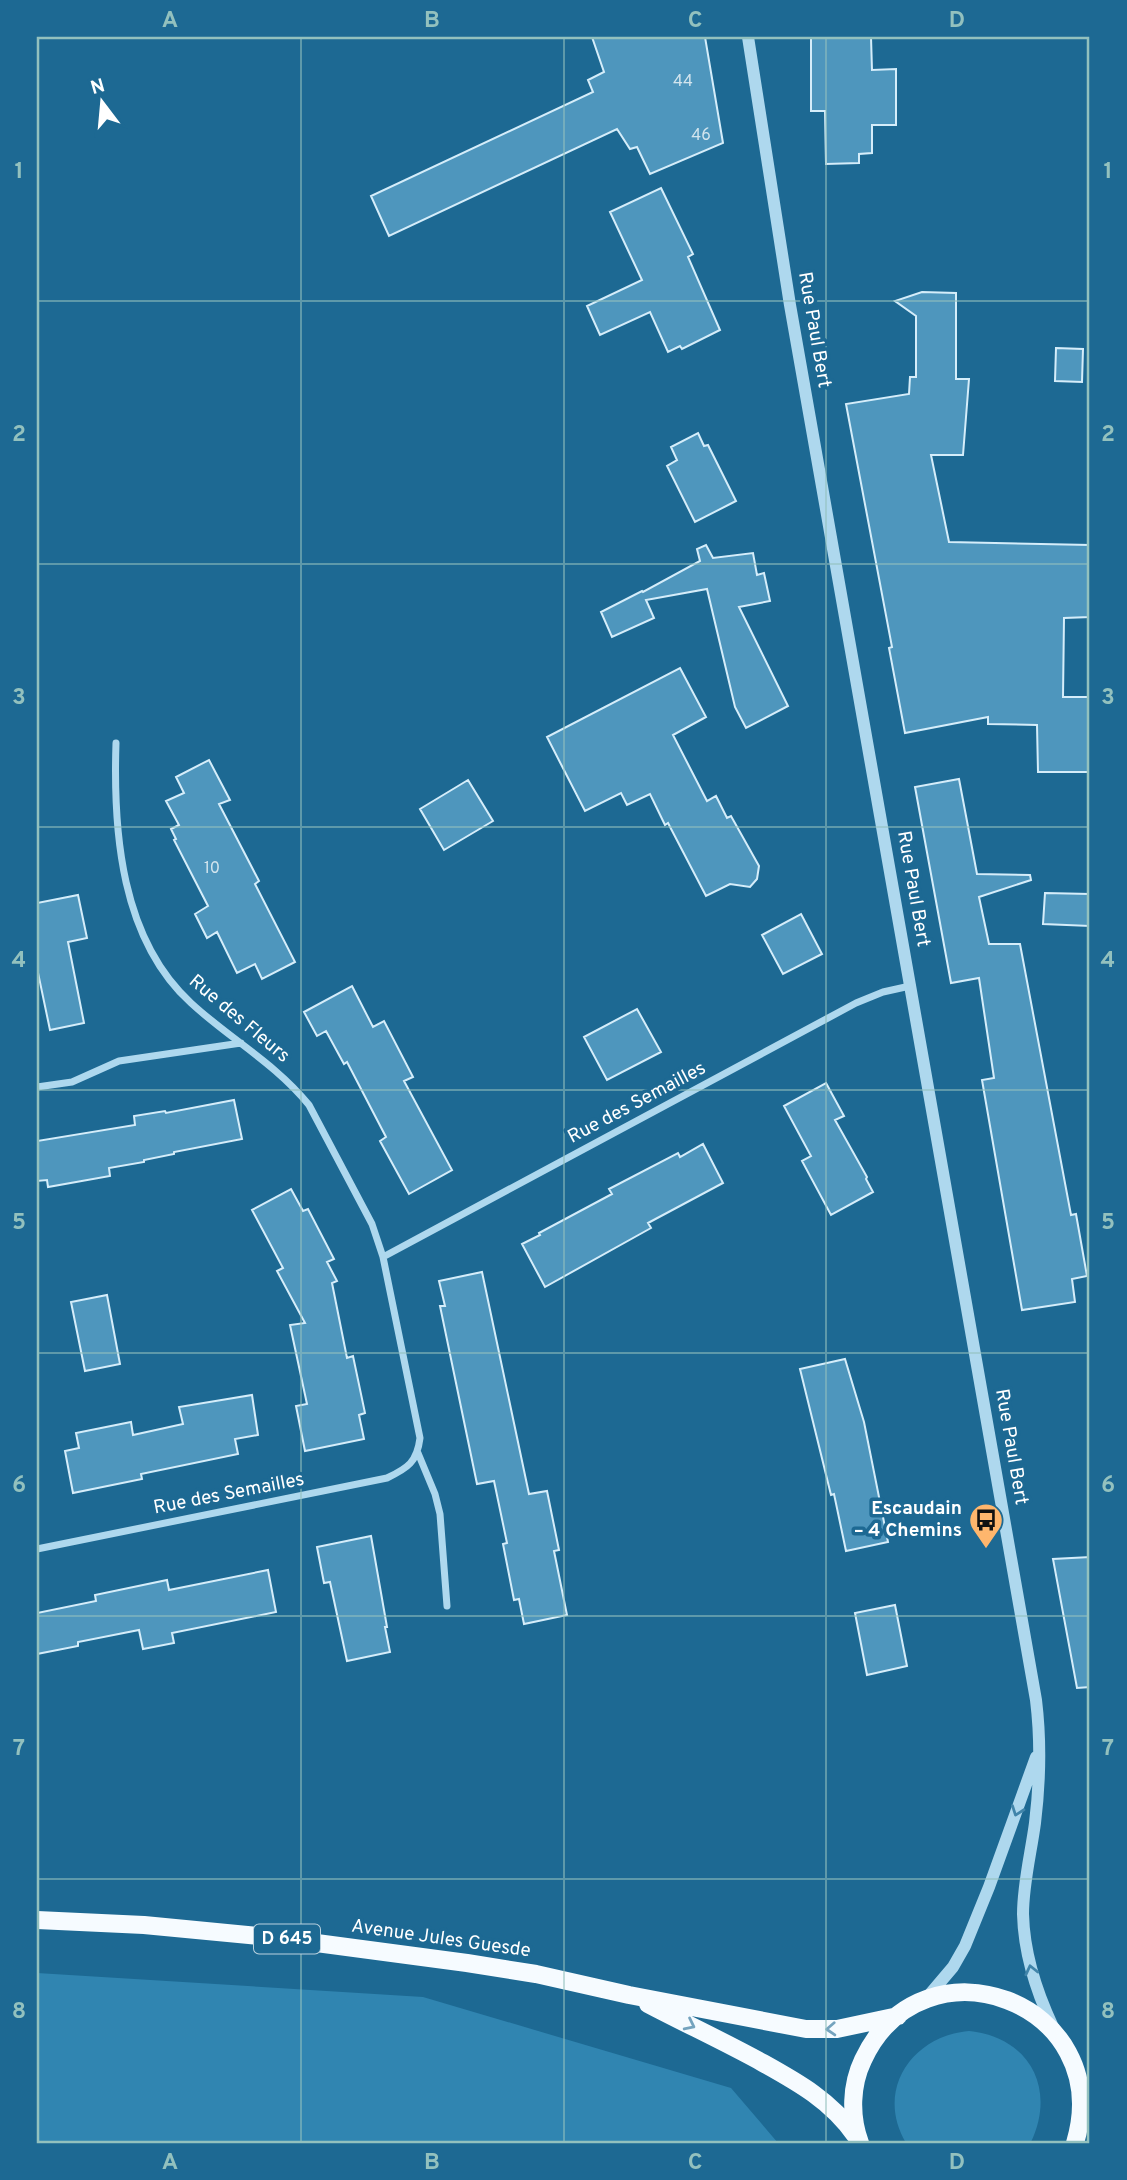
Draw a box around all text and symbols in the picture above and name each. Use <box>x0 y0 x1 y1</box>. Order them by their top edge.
text: A <box>162 7 178 36</box>
text: B <box>424 7 440 36</box>
text: C <box>688 7 702 36</box>
text: D <box>949 7 965 36</box>
north arrow <box>66 66 136 136</box>
house number: 44 <box>673 72 693 92</box>
text: N <box>88 74 108 101</box>
house number: 46 <box>691 126 711 146</box>
text: 1 <box>14 158 24 187</box>
text: 1 <box>1103 158 1113 187</box>
street label: Rue Paul Bert <box>792 270 836 390</box>
text: 2 <box>12 421 26 450</box>
text: 2 <box>1101 421 1115 450</box>
text: 3 <box>12 684 26 713</box>
text: 3 <box>1101 684 1115 713</box>
street label: Rue Paul Bert <box>891 829 935 949</box>
house number: 10 <box>204 859 220 879</box>
text: 4 <box>12 947 26 976</box>
text: 4 <box>1101 947 1115 976</box>
street label: Rue des Fleurs <box>184 970 294 1068</box>
street label: Rue des Semailles <box>564 1056 710 1150</box>
text: 5 <box>12 1209 26 1238</box>
text: 5 <box>1101 1209 1115 1238</box>
street label: Rue Paul Bert <box>989 1387 1033 1507</box>
street label: Rue des Semailles <box>152 1468 306 1520</box>
text: 6 <box>12 1472 26 1501</box>
text: 6 <box>1101 1472 1115 1501</box>
place label: Escaudain – 4 Chemins <box>854 1497 962 1543</box>
bus stop icon: Escaudain – 4 Chemins <box>967 1501 1005 1550</box>
text: 7 <box>13 1735 25 1764</box>
text: 7 <box>1102 1735 1114 1764</box>
one-way arrow <box>1011 1805 1025 1817</box>
street label: Avenue Jules Guesde <box>350 1915 532 1963</box>
road number: D 645 <box>254 1924 320 1954</box>
one-way arrow <box>1025 1964 1040 1976</box>
text: 8 <box>12 1998 26 2027</box>
text: 8 <box>1101 1998 1115 2027</box>
one-way arrow <box>683 2017 695 2031</box>
one-way arrow <box>825 2021 836 2036</box>
text: A <box>162 2149 178 2178</box>
text: B <box>424 2149 440 2178</box>
text: C <box>688 2149 702 2178</box>
text: D <box>949 2149 965 2178</box>

